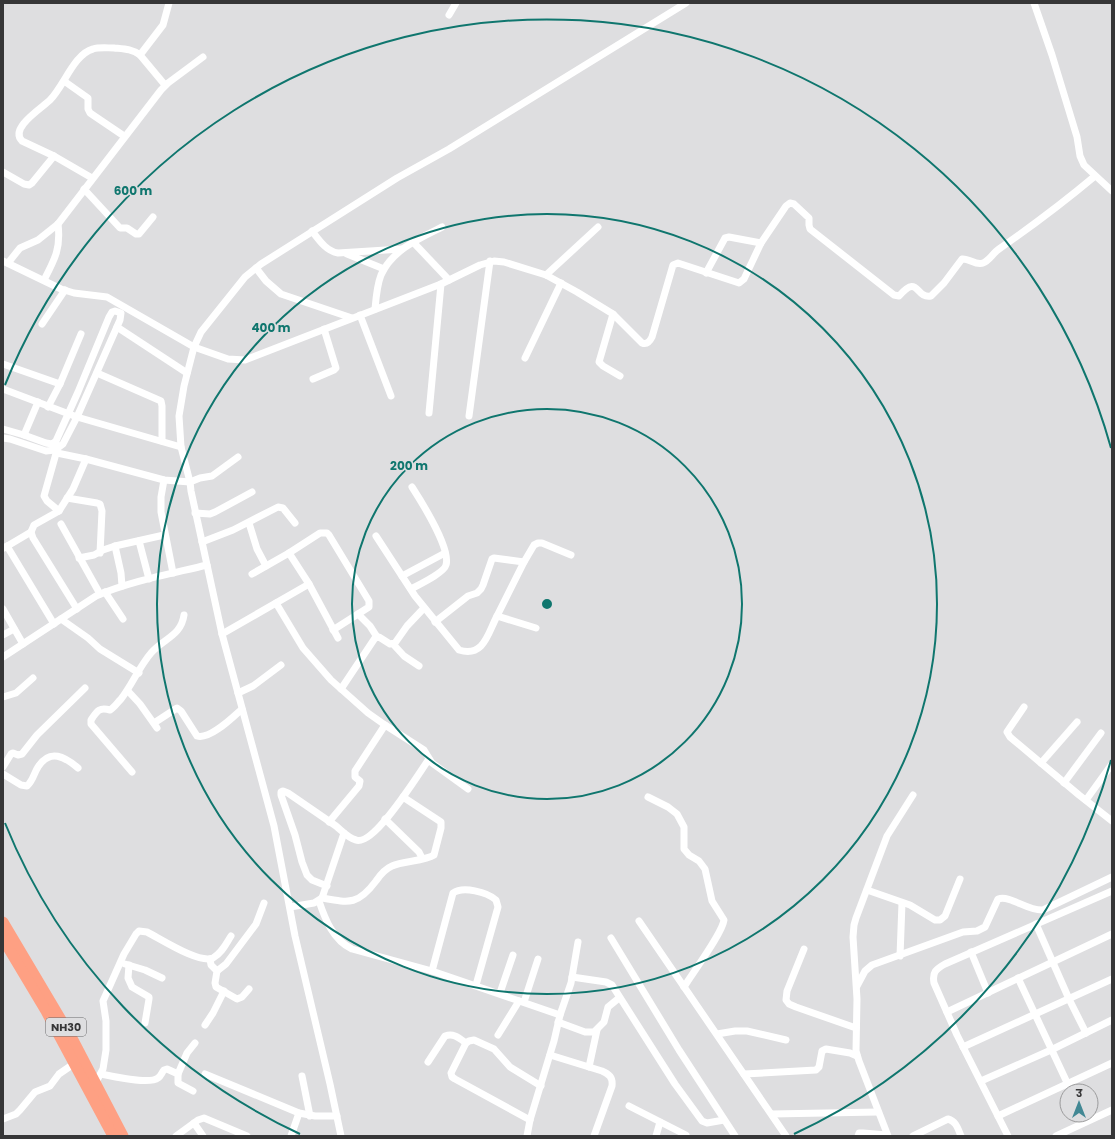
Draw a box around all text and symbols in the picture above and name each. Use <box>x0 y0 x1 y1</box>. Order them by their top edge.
text: 600 m <box>114 182 153 199</box>
text: 400 m <box>251 319 291 336</box>
text: 200 m <box>390 457 428 474</box>
centre of rings <box>540 597 554 611</box>
road number: NH30 <box>46 1018 86 1036</box>
north arrow <box>1059 1083 1099 1123</box>
text: उ <box>1075 1085 1083 1101</box>

